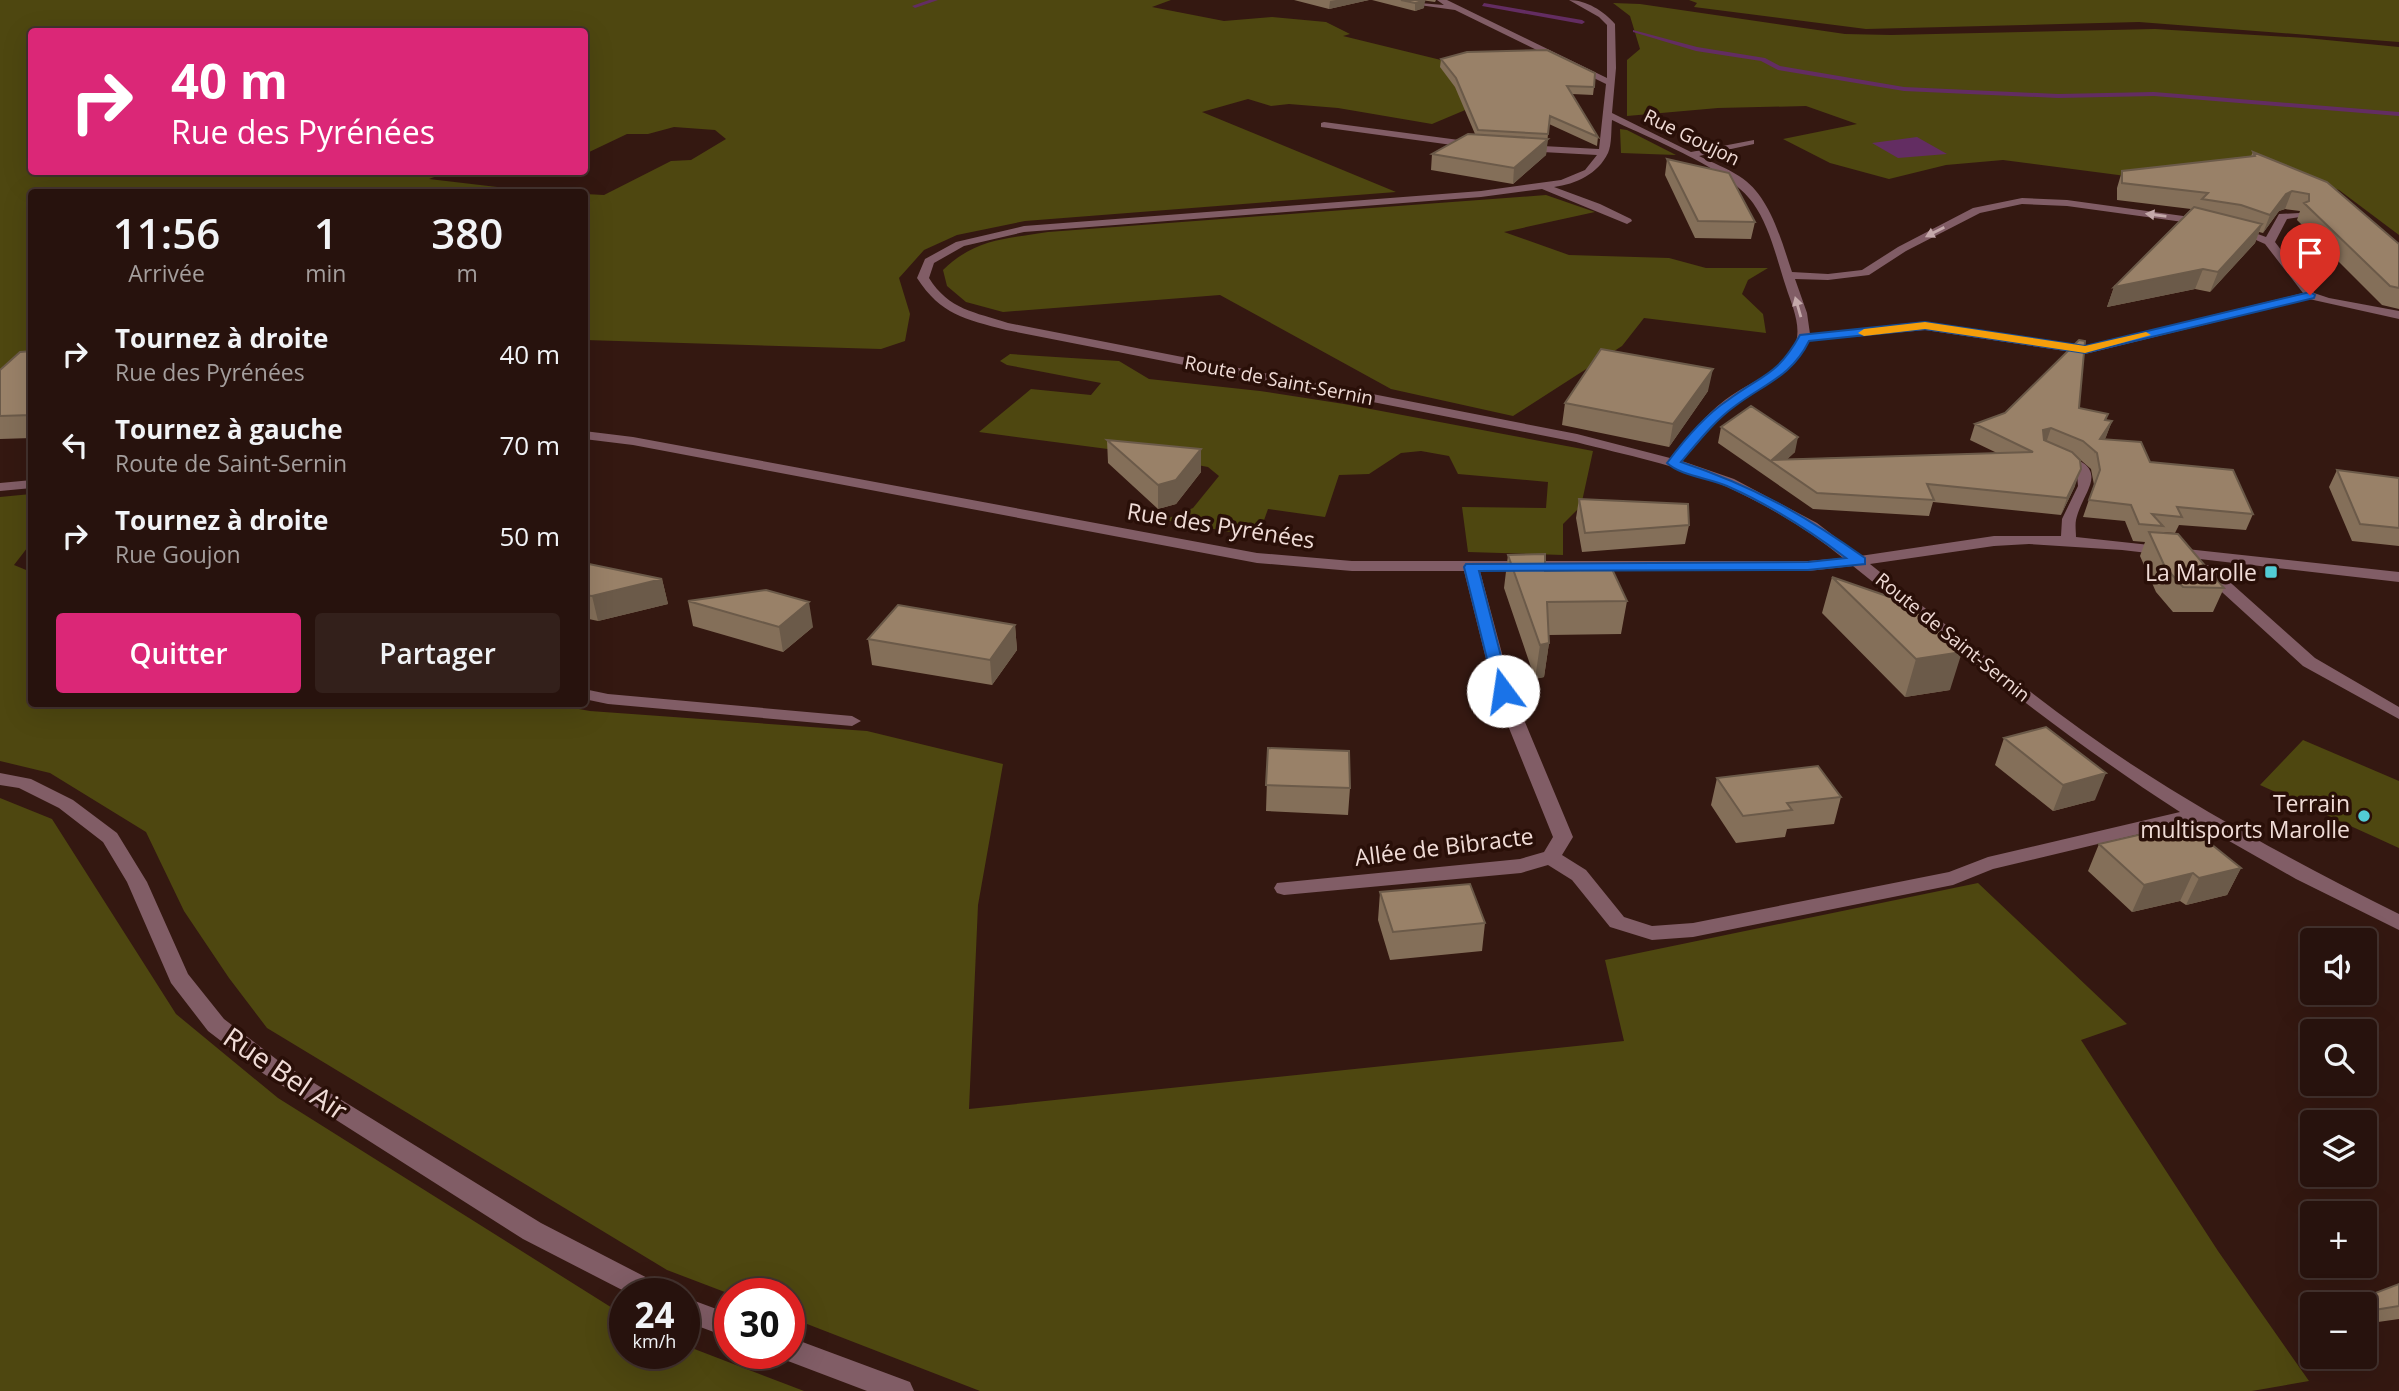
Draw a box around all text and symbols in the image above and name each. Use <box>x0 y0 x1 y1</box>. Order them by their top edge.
text: 40 m <box>171 47 288 113</box>
icon: right <box>56 56 147 147</box>
street label: Rue Goujon <box>1640 103 1744 171</box>
text: Rue des Pyrénées <box>171 110 435 153</box>
text: 11:56 <box>113 204 220 261</box>
text: 1 <box>314 204 338 261</box>
text: 380 <box>431 204 503 261</box>
one-way arrow <box>2144 210 2166 221</box>
pin <box>2280 223 2340 295</box>
one-way arrow <box>1925 226 1945 237</box>
icon: arrive <box>2291 234 2329 272</box>
text: Arrivée <box>128 257 205 289</box>
text: min <box>305 257 346 289</box>
text: m <box>457 257 478 289</box>
one-way arrow <box>1792 296 1803 318</box>
text: Tournez à droite <box>115 320 328 356</box>
icon: right <box>56 335 94 373</box>
text: 40 m <box>499 336 560 372</box>
street label: Route de Saint-Sernin <box>1182 349 1376 411</box>
text: Rue des Pyrénées <box>115 356 305 388</box>
text: Tournez à gauche <box>115 411 343 447</box>
icon: left <box>56 426 94 464</box>
text: 70 m <box>499 427 560 463</box>
text: Route de Saint-Sernin <box>115 447 347 479</box>
street label: Rue des Pyrénées <box>1125 494 1317 556</box>
text: Tournez à droite <box>115 502 328 538</box>
icon: right <box>56 517 94 555</box>
text: 50 m <box>499 518 560 554</box>
text: Rue Goujon <box>115 538 241 570</box>
place label: La Marolle <box>2145 556 2257 588</box>
marker: La Marolle <box>2263 564 2279 580</box>
street label: Route de Saint-Sernin <box>1870 567 2036 707</box>
button: Quitter <box>56 613 301 693</box>
button: Partager <box>315 613 560 693</box>
position arrow <box>1466 654 1540 728</box>
place label: Terrain multisports Marolle <box>2140 787 2350 845</box>
marker: Terrain multisports Marolle <box>2356 808 2372 824</box>
street label: Allée de Bibracte <box>1353 819 1535 873</box>
map controls <box>2300 928 2377 1369</box>
button: sound <box>2300 928 2377 1005</box>
street label: Rue Bel Air <box>217 1018 356 1129</box>
button: search <box>2300 1019 2377 1096</box>
button: layers <box>2300 1110 2377 1187</box>
button: + <box>2300 1201 2377 1278</box>
speed limit sign: 30 <box>714 1278 805 1369</box>
text: 24 <box>634 1291 675 1338</box>
button: − <box>2300 1292 2377 1369</box>
text: km/h <box>633 1329 676 1353</box>

